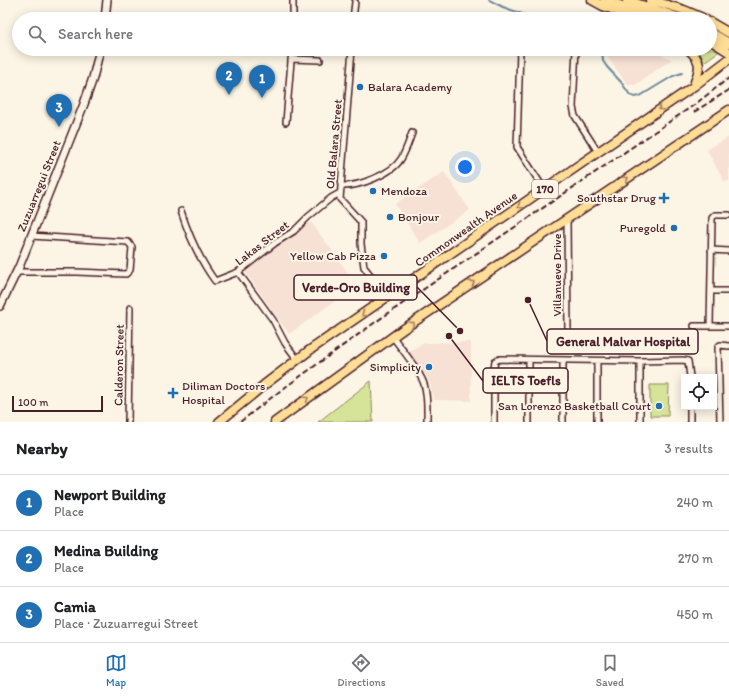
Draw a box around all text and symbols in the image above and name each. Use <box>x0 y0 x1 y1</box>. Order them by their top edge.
search box <box>12 12 717 56</box>
icon: search <box>26 23 48 45</box>
text: Search here <box>58 25 133 43</box>
pin: 2 <box>216 62 242 95</box>
pin: 1 <box>249 65 275 98</box>
place label: Balara Academy <box>368 80 452 94</box>
marker: Balara Academy <box>355 82 365 92</box>
pin: 3 <box>46 94 72 127</box>
street label: Old Balara Street <box>323 98 345 190</box>
one-way arrow <box>659 103 666 110</box>
street label: Zuzuarregui Street <box>14 138 64 234</box>
your location <box>455 157 475 177</box>
one-way arrow <box>622 176 629 184</box>
road number: 170 <box>532 180 558 198</box>
place label: Mendoza <box>381 184 428 198</box>
marker: Mendoza <box>368 186 378 196</box>
street label: Commonwealth Avenue <box>412 188 520 270</box>
place label: Southstar Drug <box>577 191 657 205</box>
marker: Southstar Drug <box>659 193 669 203</box>
one-way arrow <box>517 201 524 209</box>
place label: Bonjour <box>398 210 439 224</box>
marker: Bonjour <box>385 212 395 222</box>
street label: Lakas Street <box>232 217 292 268</box>
place label: Puregold <box>620 221 666 235</box>
marker: Puregold <box>669 223 679 233</box>
street label: Villanueve Drive <box>550 233 564 316</box>
place label: Yellow Cab Pizza <box>290 249 376 263</box>
marker: Yellow Cab Pizza <box>379 251 389 261</box>
callout: Verde-Oro Building <box>294 275 417 300</box>
text: Verde-Oro Building <box>302 280 410 296</box>
one-way arrow <box>468 280 475 288</box>
one-way arrow <box>361 309 368 316</box>
one-way arrow <box>408 321 415 329</box>
street label: Calderon Street <box>111 324 127 406</box>
callout: General Malvar Hospital <box>547 329 698 354</box>
text: General Malvar Hospital <box>556 334 690 350</box>
place label: Simplicity <box>370 360 421 374</box>
marker: Simplicity <box>424 362 434 372</box>
callout: IELTS Toefls <box>483 368 568 393</box>
text: IELTS Toefls <box>491 373 561 388</box>
map controls <box>681 374 717 410</box>
button: locate <box>681 374 717 410</box>
place label: Diliman Doctors Hospital <box>182 379 265 407</box>
marker: Diliman Doctors Hospital <box>167 387 179 399</box>
scale bar <box>12 394 103 413</box>
text: 100 m <box>18 396 48 409</box>
one-way arrow <box>302 396 309 404</box>
place label: San Lorenzo Basketball Court <box>498 399 651 413</box>
marker: San Lorenzo Basketball Court <box>654 401 664 411</box>
text: Nearby <box>16 438 68 458</box>
text: 3 results <box>664 441 713 456</box>
text: Newport Building <box>54 486 166 504</box>
text: 1 <box>26 495 32 510</box>
text: 240 m <box>676 495 713 510</box>
text: Place <box>54 504 84 519</box>
text: Medina Building <box>54 542 158 560</box>
text: 2 <box>26 551 32 566</box>
text: 270 m <box>678 551 713 566</box>
text: Place <box>54 560 84 575</box>
text: Camia <box>54 598 96 616</box>
text: 3 <box>25 607 33 622</box>
text: 450 m <box>676 607 713 622</box>
text: Place · Zuzuarregui Street <box>54 616 198 631</box>
tab: Map <box>105 652 127 689</box>
tab: Directions <box>337 652 386 689</box>
tab: Saved <box>596 652 624 689</box>

